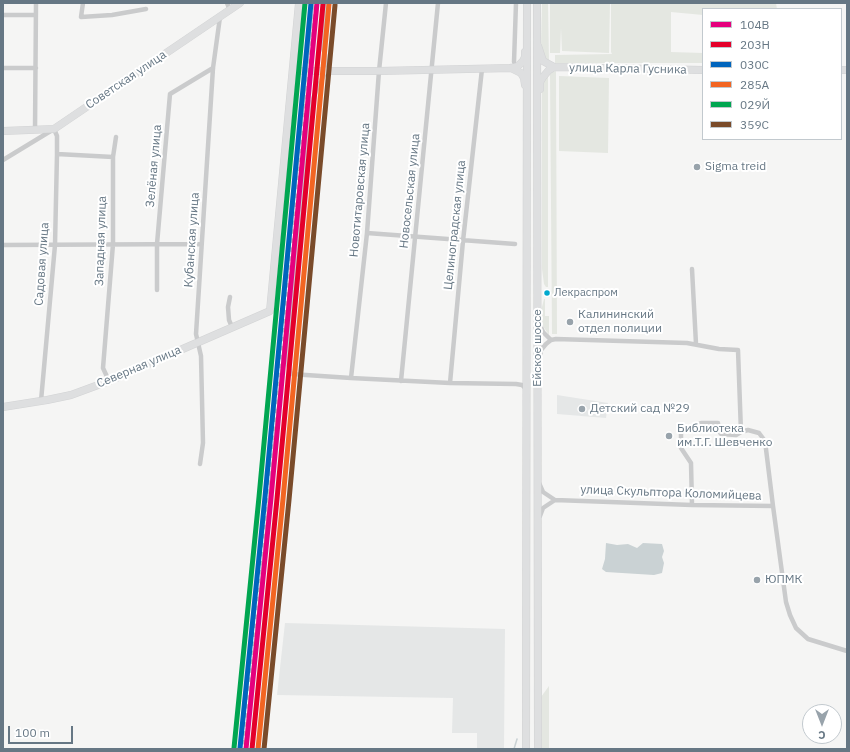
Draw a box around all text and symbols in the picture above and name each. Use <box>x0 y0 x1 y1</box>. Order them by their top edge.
legend <box>702 8 842 140</box>
text: 104В <box>740 17 769 32</box>
text: 203Н <box>740 37 770 52</box>
street label: Советская улица <box>83 48 169 112</box>
text: 030C <box>740 57 769 72</box>
street label: улица Карла Гусника <box>569 61 687 77</box>
text: 285А <box>740 77 769 92</box>
text: 029Й <box>740 97 770 112</box>
text: 359С <box>740 117 769 132</box>
street label: Новотитаровская улица <box>347 122 373 258</box>
street label: Зелёная улица <box>143 124 165 208</box>
street label: Новосельская улица <box>397 133 423 249</box>
street label: Целиноградская улица <box>441 159 469 291</box>
place label: Sigma treid <box>705 160 766 174</box>
marker: Sigma treid <box>692 162 702 172</box>
street label: Кубанская улица <box>181 192 203 288</box>
street label: Западная улица <box>92 196 110 286</box>
street label: Садовая улица <box>32 222 52 306</box>
place label: Лекраспром <box>554 286 618 300</box>
marker: Лекраспром <box>542 288 552 298</box>
place label: Калининский отдел полиции <box>578 308 662 336</box>
street label: Ейское шоссе <box>531 309 545 387</box>
marker: Калининский отдел полиции <box>565 317 575 327</box>
street label: Северная улица <box>95 343 183 391</box>
place label: Детский сад №29 <box>590 402 690 416</box>
marker: Детский сад №29 <box>577 404 587 414</box>
place label: Библиотека им.Т.Г. Шевченко <box>677 422 772 450</box>
marker: Библиотека им.Т.Г. Шевченко <box>664 431 674 441</box>
street label: улица Скульптора Коломийцева <box>580 483 762 503</box>
place label: ЮПМК <box>765 573 803 587</box>
marker: ЮПМК <box>752 575 762 585</box>
north arrow <box>802 704 842 744</box>
scale bar <box>10 718 75 744</box>
text: 100 m <box>15 725 50 740</box>
text: С <box>818 728 826 742</box>

